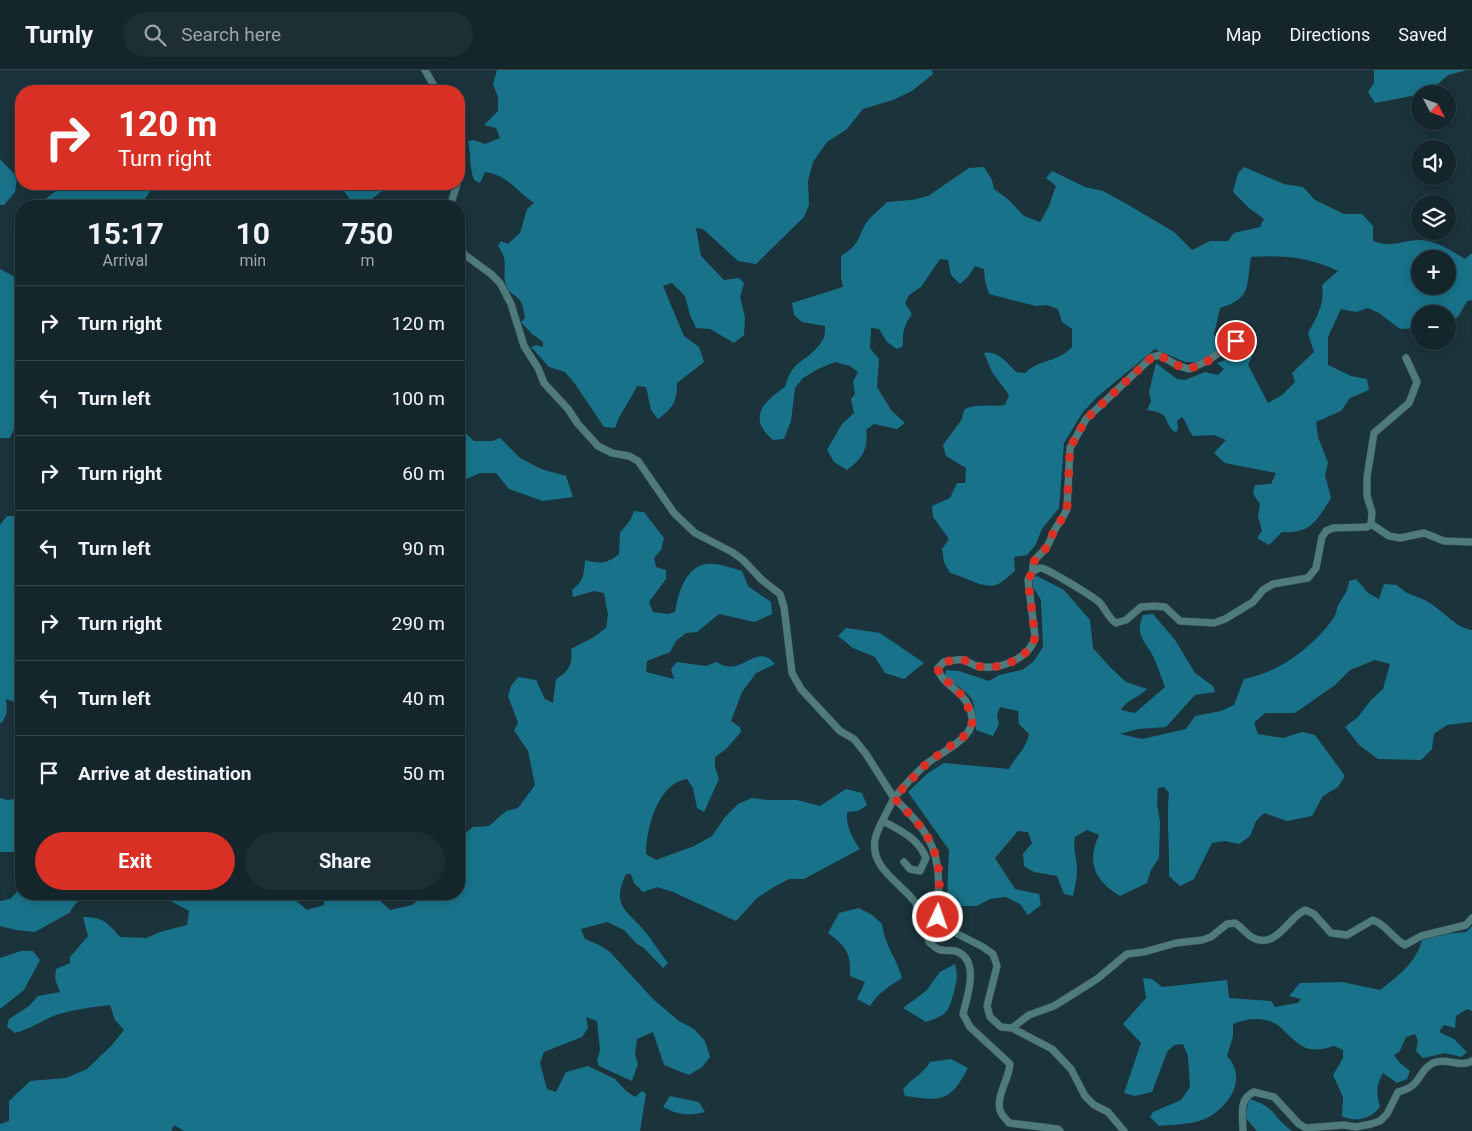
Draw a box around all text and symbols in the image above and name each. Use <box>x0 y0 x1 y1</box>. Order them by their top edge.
search box <box>123 12 473 57</box>
text: Turnly <box>25 21 93 49</box>
icon: search <box>141 21 169 49</box>
text: Search here <box>181 23 281 46</box>
text: Map <box>1226 24 1261 45</box>
text: Directions <box>1289 24 1370 45</box>
text: Saved <box>1398 24 1447 45</box>
north arrow <box>1411 85 1456 130</box>
map controls <box>1411 85 1456 350</box>
text: 120 m <box>118 104 217 145</box>
icon: right <box>35 105 100 170</box>
button: sound <box>1411 140 1456 185</box>
text: Turn right <box>118 146 212 171</box>
button: layers <box>1411 195 1456 240</box>
text: 15:17 <box>87 216 164 251</box>
text: 10 <box>236 216 270 251</box>
text: 750 <box>342 216 393 251</box>
button: + <box>1411 250 1456 295</box>
text: Arrival <box>103 251 148 270</box>
text: min <box>239 251 266 270</box>
text: m <box>360 251 375 270</box>
button: − <box>1411 305 1456 350</box>
icon: right <box>35 309 63 337</box>
text: Turn right <box>78 312 162 335</box>
text: 120 m <box>392 312 445 335</box>
pin <box>1215 320 1257 362</box>
icon: arrive <box>1222 327 1250 355</box>
icon: left <box>35 384 63 412</box>
text: Turn left <box>78 387 151 410</box>
text: 100 m <box>392 387 445 410</box>
icon: right <box>35 459 63 487</box>
text: Turn right <box>78 462 162 485</box>
text: 60 m <box>402 462 445 485</box>
icon: left <box>35 534 63 562</box>
text: Turn left <box>78 537 151 560</box>
text: 90 m <box>402 537 445 560</box>
icon: right <box>35 609 63 637</box>
text: Turn right <box>78 612 162 635</box>
text: 290 m <box>392 612 445 635</box>
icon: left <box>35 684 63 712</box>
text: Turn left <box>78 687 151 710</box>
text: 40 m <box>402 687 445 710</box>
icon: arrive <box>35 759 63 787</box>
text: Arrive at destination <box>78 762 251 785</box>
text: 50 m <box>402 762 445 785</box>
button: Exit <box>35 832 235 890</box>
button: Share <box>245 832 445 890</box>
position arrow <box>911 890 963 942</box>

